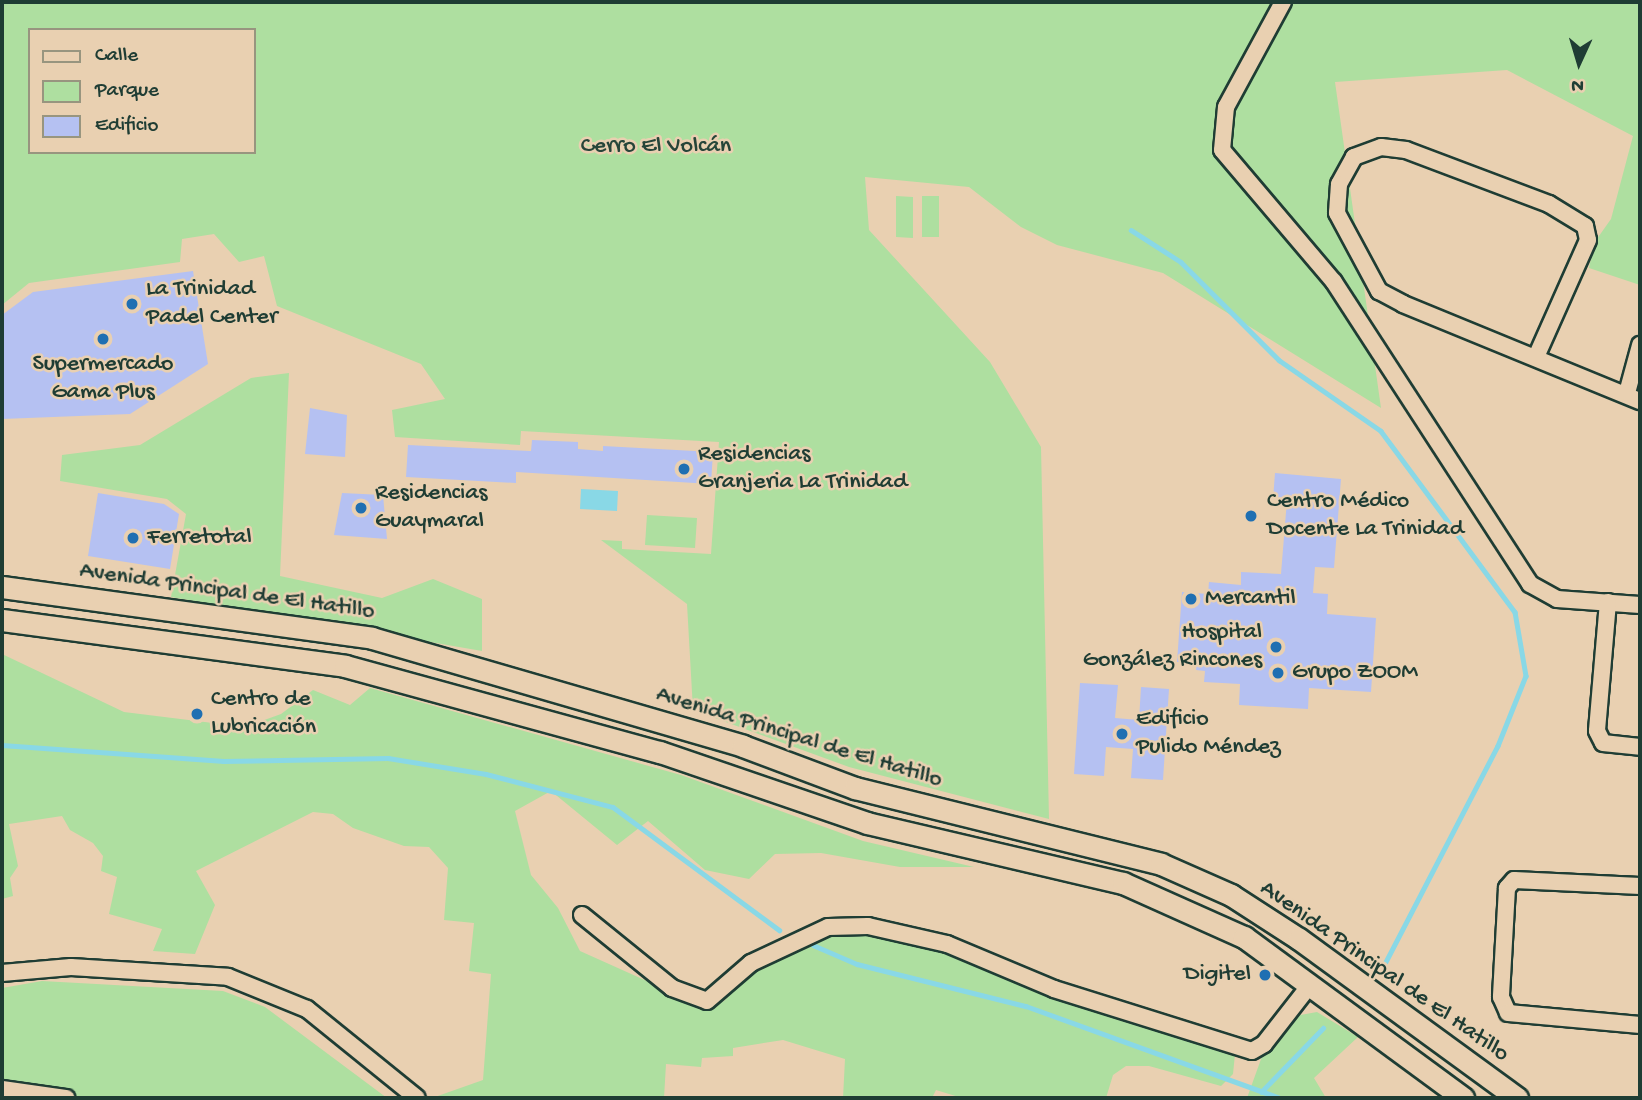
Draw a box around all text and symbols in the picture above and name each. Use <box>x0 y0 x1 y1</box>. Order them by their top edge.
legend <box>28 28 256 154</box>
north arrow <box>1544 28 1614 98</box>
text: Calle <box>95 44 138 69</box>
text: N <box>1571 73 1584 96</box>
text: Parque <box>95 79 159 104</box>
text: Edificio <box>95 114 159 139</box>
park label: Cerro El Volcán <box>581 133 731 161</box>
place label: La Trinidad Padel Center <box>146 276 277 332</box>
marker: La Trinidad Padel Center <box>124 296 140 312</box>
marker: Supermercado Gama Plus <box>95 331 111 347</box>
place label: Supermercado Gama Plus <box>32 351 174 407</box>
place label: Residencias Granjeria La Trinidad <box>698 441 907 497</box>
marker: Residencias Granjeria La Trinidad <box>676 461 692 477</box>
place label: Residencias Guaymaral <box>375 480 487 536</box>
place label: Centro Médico Docente La Trinidad <box>1267 488 1464 544</box>
marker: Residencias Guaymaral <box>353 500 369 516</box>
marker: Centro Médico Docente La Trinidad <box>1241 506 1261 526</box>
place label: Ferretotal <box>147 524 252 552</box>
marker: Ferretotal <box>125 530 141 546</box>
street label: Avenida Principal de El Hatillo <box>78 557 376 627</box>
place label: Mercantil <box>1205 585 1296 613</box>
marker: Mercantil <box>1183 591 1199 607</box>
place label: Hospital González Rincones <box>1083 619 1262 675</box>
marker: Hospital González Rincones <box>1268 639 1284 655</box>
place label: Grupo ZOOM <box>1292 659 1418 687</box>
marker: Grupo ZOOM <box>1270 665 1286 681</box>
street label: Avenida Principal de El Hatillo <box>652 681 946 795</box>
place label: Centro de Lubricación <box>211 686 316 742</box>
marker: Centro de Lubricación <box>189 706 205 722</box>
place label: Edificio Pulido Méndez <box>1136 706 1281 762</box>
marker: Edificio Pulido Méndez <box>1114 726 1130 742</box>
street label: Avenida Principal de El Hatillo <box>1254 875 1514 1069</box>
place label: Digitel <box>1184 961 1251 989</box>
marker: Digitel <box>1257 967 1273 983</box>

